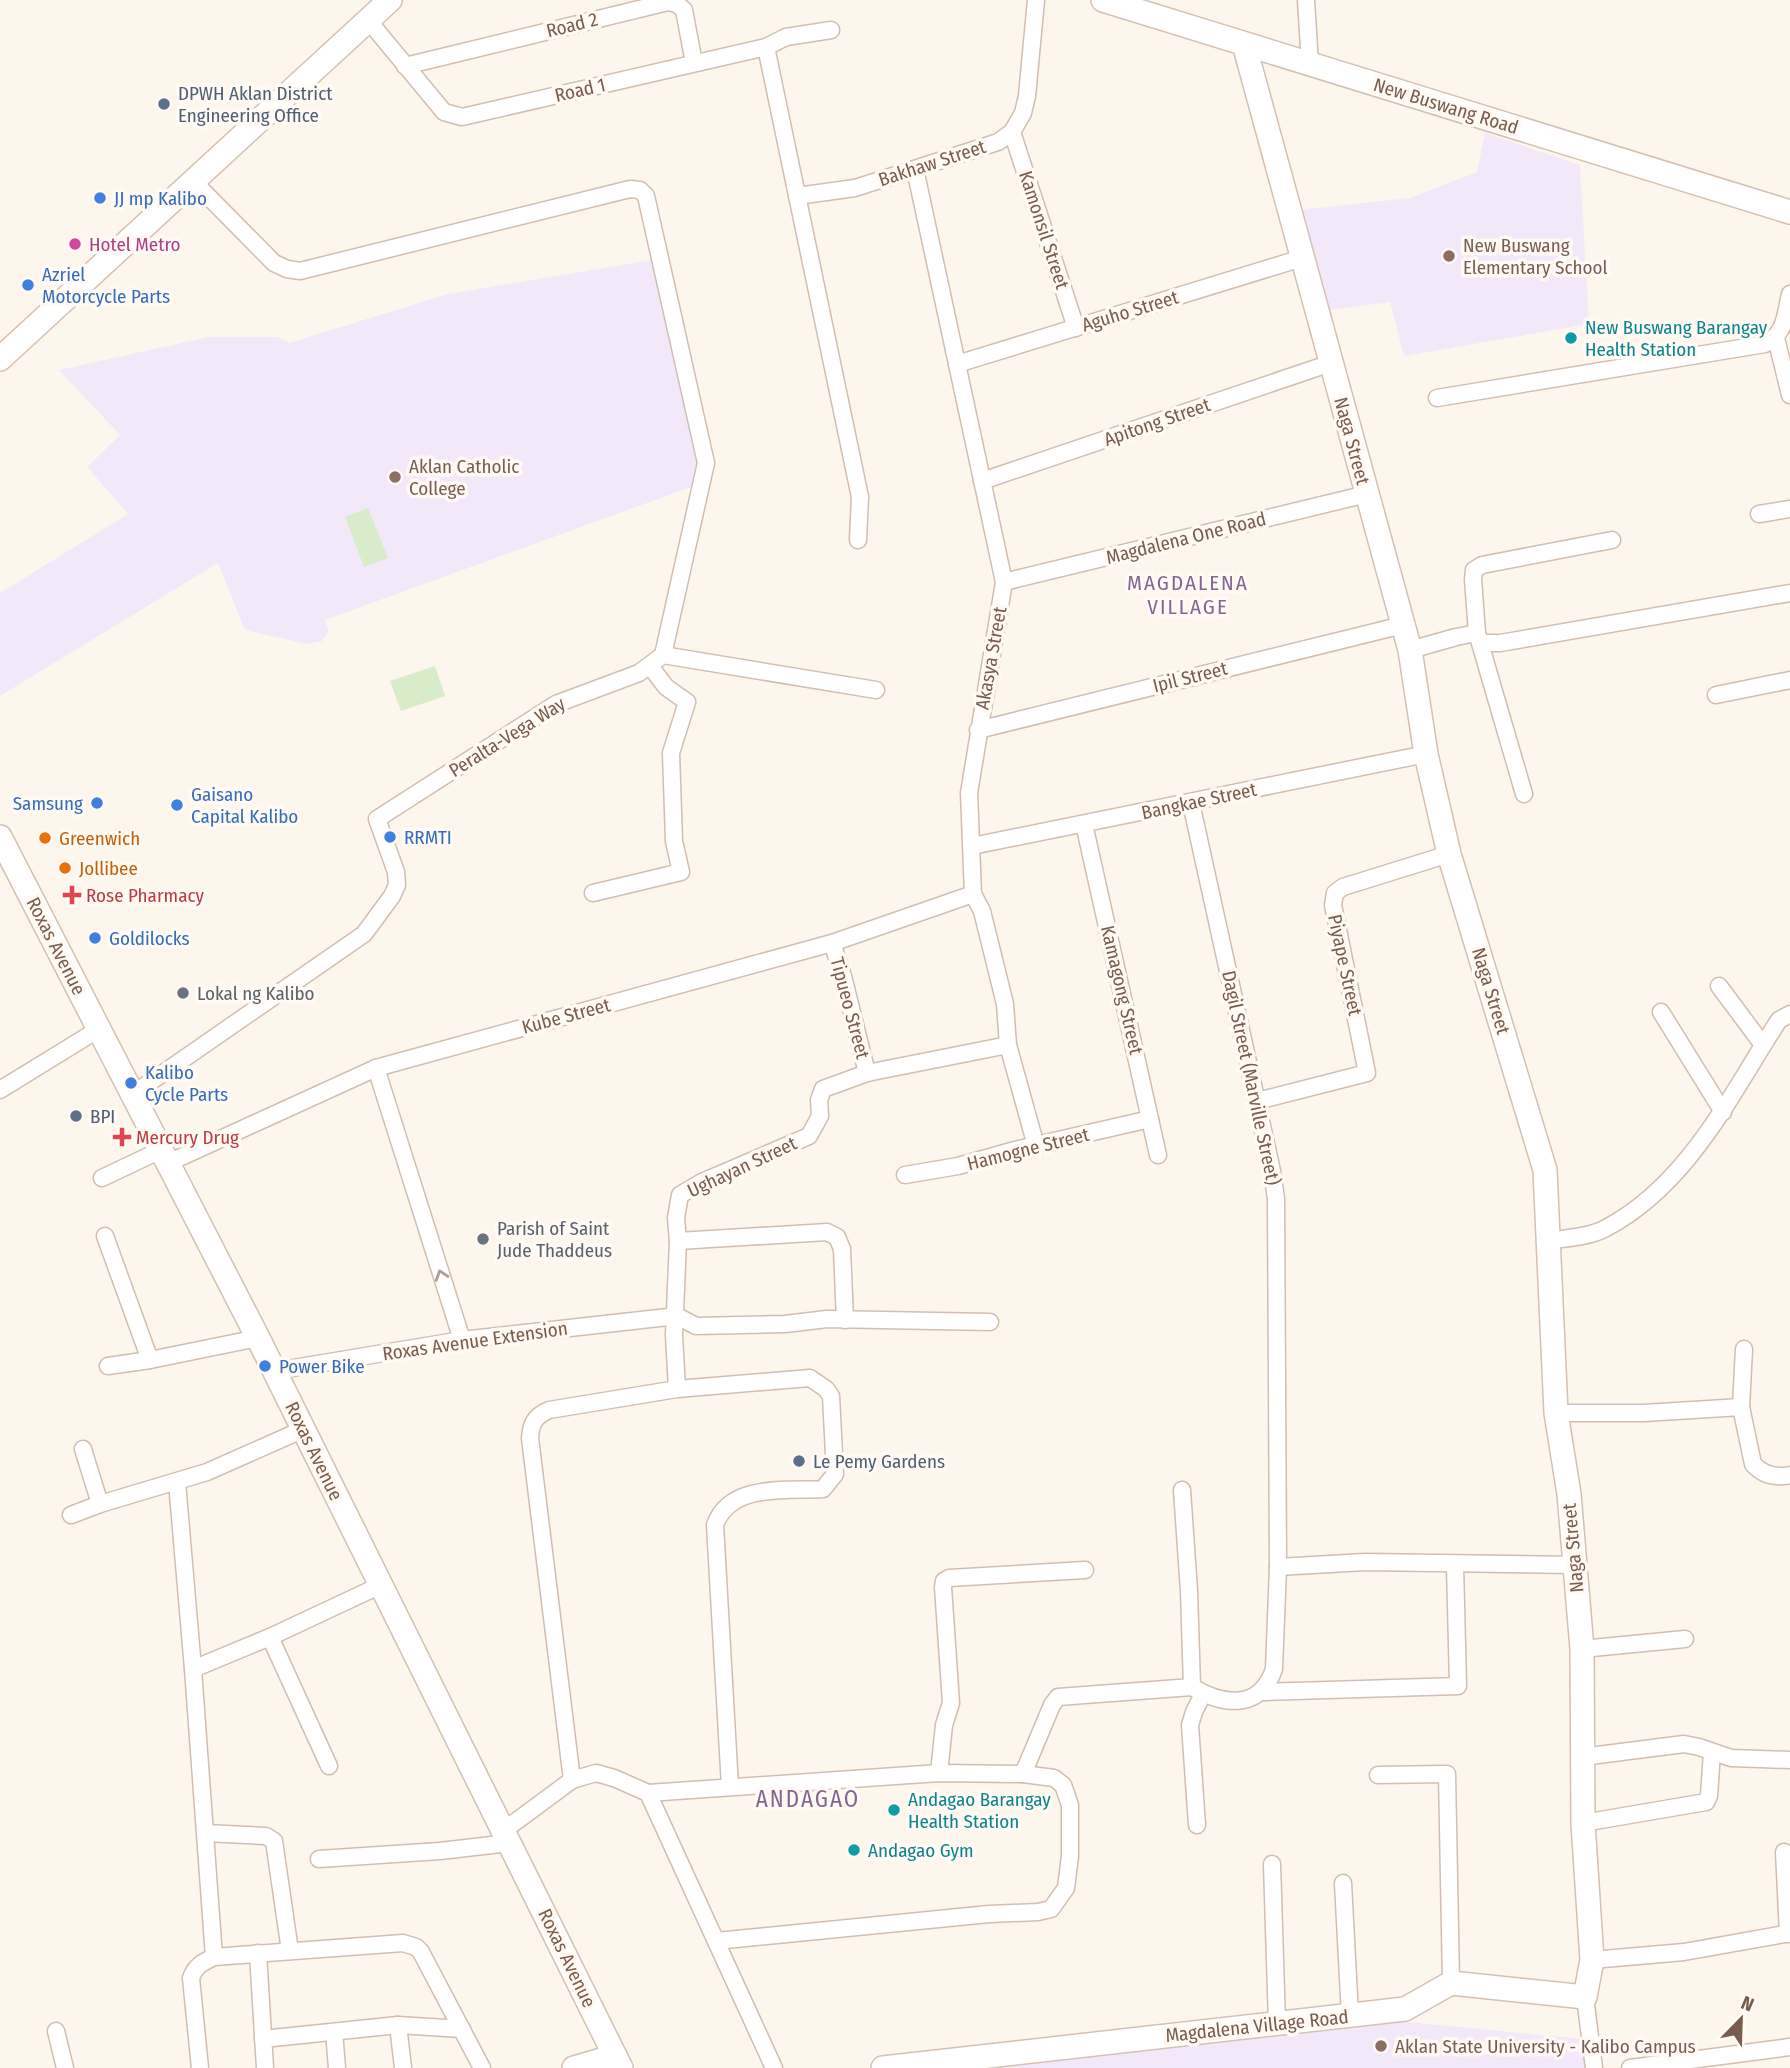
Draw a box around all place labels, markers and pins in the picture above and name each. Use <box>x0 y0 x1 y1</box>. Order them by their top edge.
place label: DPWH Aklan District Engineering Office <box>178 82 333 127</box>
marker: DPWH Aklan District Engineering Office <box>156 96 172 112</box>
place label: JJ mp Kalibo <box>114 187 207 210</box>
marker: JJ mp Kalibo <box>92 190 108 206</box>
place label: Hotel Metro <box>89 233 181 256</box>
place label: New Buswang Elementary School <box>1463 234 1608 279</box>
marker: Hotel Metro <box>67 236 83 252</box>
marker: New Buswang Elementary School <box>1441 248 1457 264</box>
place label: Azriel Motorcycle Parts <box>42 263 170 308</box>
marker: Azriel Motorcycle Parts <box>20 277 36 293</box>
place label: New Buswang Barangay Health Station <box>1585 316 1768 361</box>
marker: New Buswang Barangay Health Station <box>1563 330 1579 346</box>
place label: Aklan Catholic College <box>409 455 520 500</box>
marker: Aklan Catholic College <box>387 469 403 485</box>
place label: Gaisano Capital Kalibo <box>191 783 298 828</box>
place label: Samsung <box>13 792 83 815</box>
marker: Samsung <box>89 795 105 811</box>
marker: Gaisano Capital Kalibo <box>169 797 185 813</box>
place label: RRMTI <box>404 826 452 849</box>
place label: Greenwich <box>59 827 140 850</box>
marker: RRMTI <box>382 829 398 845</box>
marker: Greenwich <box>37 830 53 846</box>
place label: Jollibee <box>79 857 138 880</box>
marker: Jollibee <box>57 860 73 876</box>
place label: Rose Pharmacy <box>86 884 205 907</box>
marker: Rose Pharmacy <box>64 887 80 903</box>
place label: Goldilocks <box>109 927 190 950</box>
marker: Goldilocks <box>87 930 103 946</box>
place label: Lokal ng Kalibo <box>197 982 315 1005</box>
marker: Lokal ng Kalibo <box>175 985 191 1001</box>
place label: Kalibo Cycle Parts <box>145 1061 228 1106</box>
marker: Kalibo Cycle Parts <box>123 1075 139 1091</box>
place label: BPI <box>90 1105 115 1128</box>
marker: BPI <box>68 1108 84 1124</box>
place label: Mercury Drug <box>136 1126 239 1149</box>
marker: Mercury Drug <box>114 1129 130 1145</box>
place label: Parish of Saint Jude Thaddeus <box>497 1217 612 1262</box>
marker: Parish of Saint Jude Thaddeus <box>475 1231 491 1247</box>
place label: Power Bike <box>279 1355 365 1378</box>
marker: Power Bike <box>257 1358 273 1374</box>
place label: Le Pemy Gardens <box>813 1450 945 1473</box>
marker: Le Pemy Gardens <box>791 1453 807 1469</box>
place label: Andagao Barangay Health Station <box>908 1788 1051 1833</box>
marker: Andagao Barangay Health Station <box>886 1802 902 1818</box>
place label: Andagao Gym <box>868 1839 974 1862</box>
marker: Andagao Gym <box>846 1842 862 1858</box>
place label: Aklan State University - Kalibo Campus <box>1395 2035 1696 2058</box>
marker: Aklan State University - Kalibo Campus <box>1373 2038 1389 2054</box>

